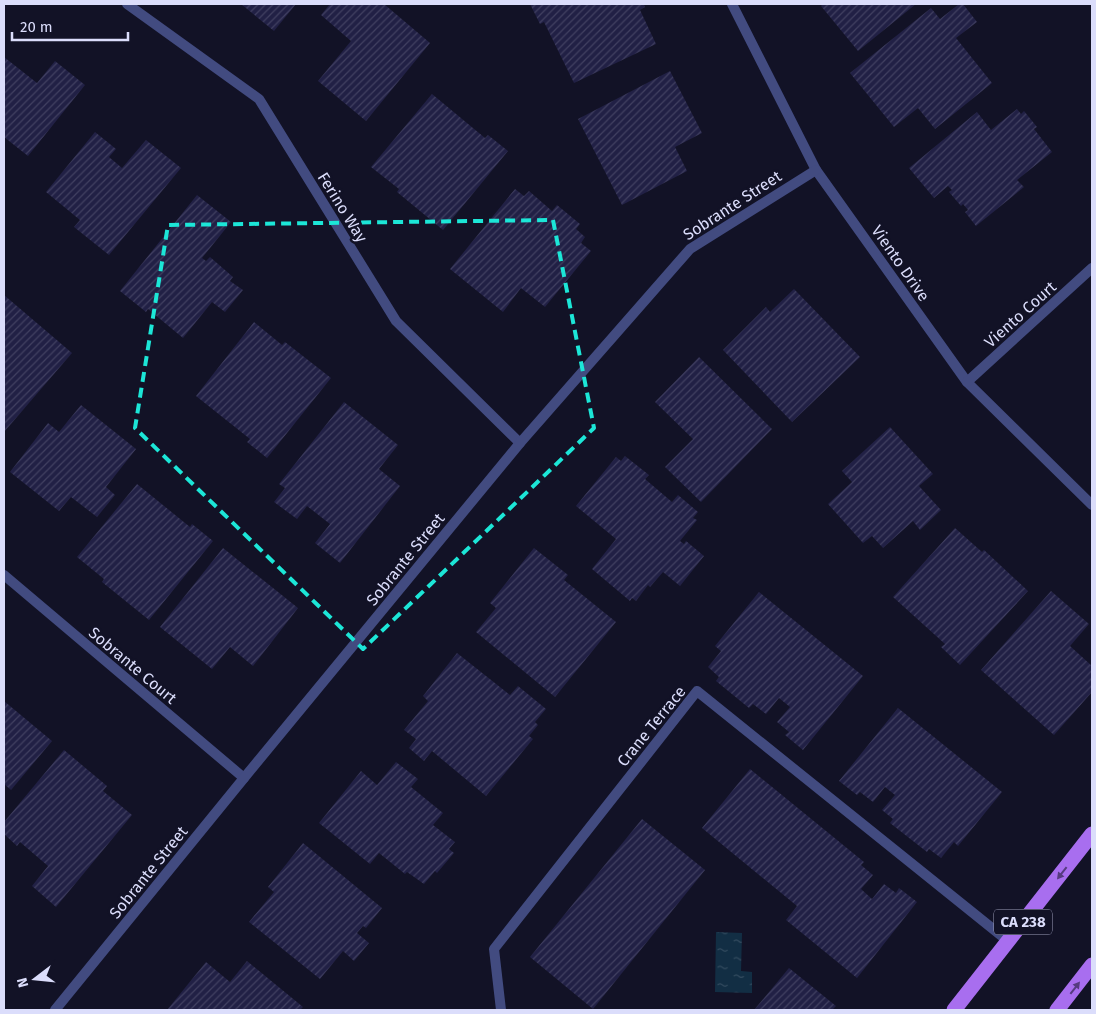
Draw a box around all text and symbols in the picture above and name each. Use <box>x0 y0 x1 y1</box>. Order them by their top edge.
scale bar <box>12 10 129 42</box>
text: 20 m <box>20 18 53 36</box>
street label: Sobrante Street <box>680 167 785 244</box>
street label: Ferino Way <box>314 169 372 246</box>
street label: Viento Drive <box>868 222 934 305</box>
street label: Viento Court <box>981 277 1060 352</box>
street label: Sobrante Street <box>362 509 449 609</box>
street label: Sobrante Court <box>85 623 181 708</box>
street label: Crane Terrace <box>613 682 690 770</box>
street label: Sobrante Street <box>105 822 192 922</box>
one-way arrow <box>1057 866 1068 879</box>
road number: CA 238 <box>994 910 1052 934</box>
north arrow <box>10 954 60 1004</box>
text: N <box>14 976 32 989</box>
one-way arrow <box>1069 981 1080 994</box>

